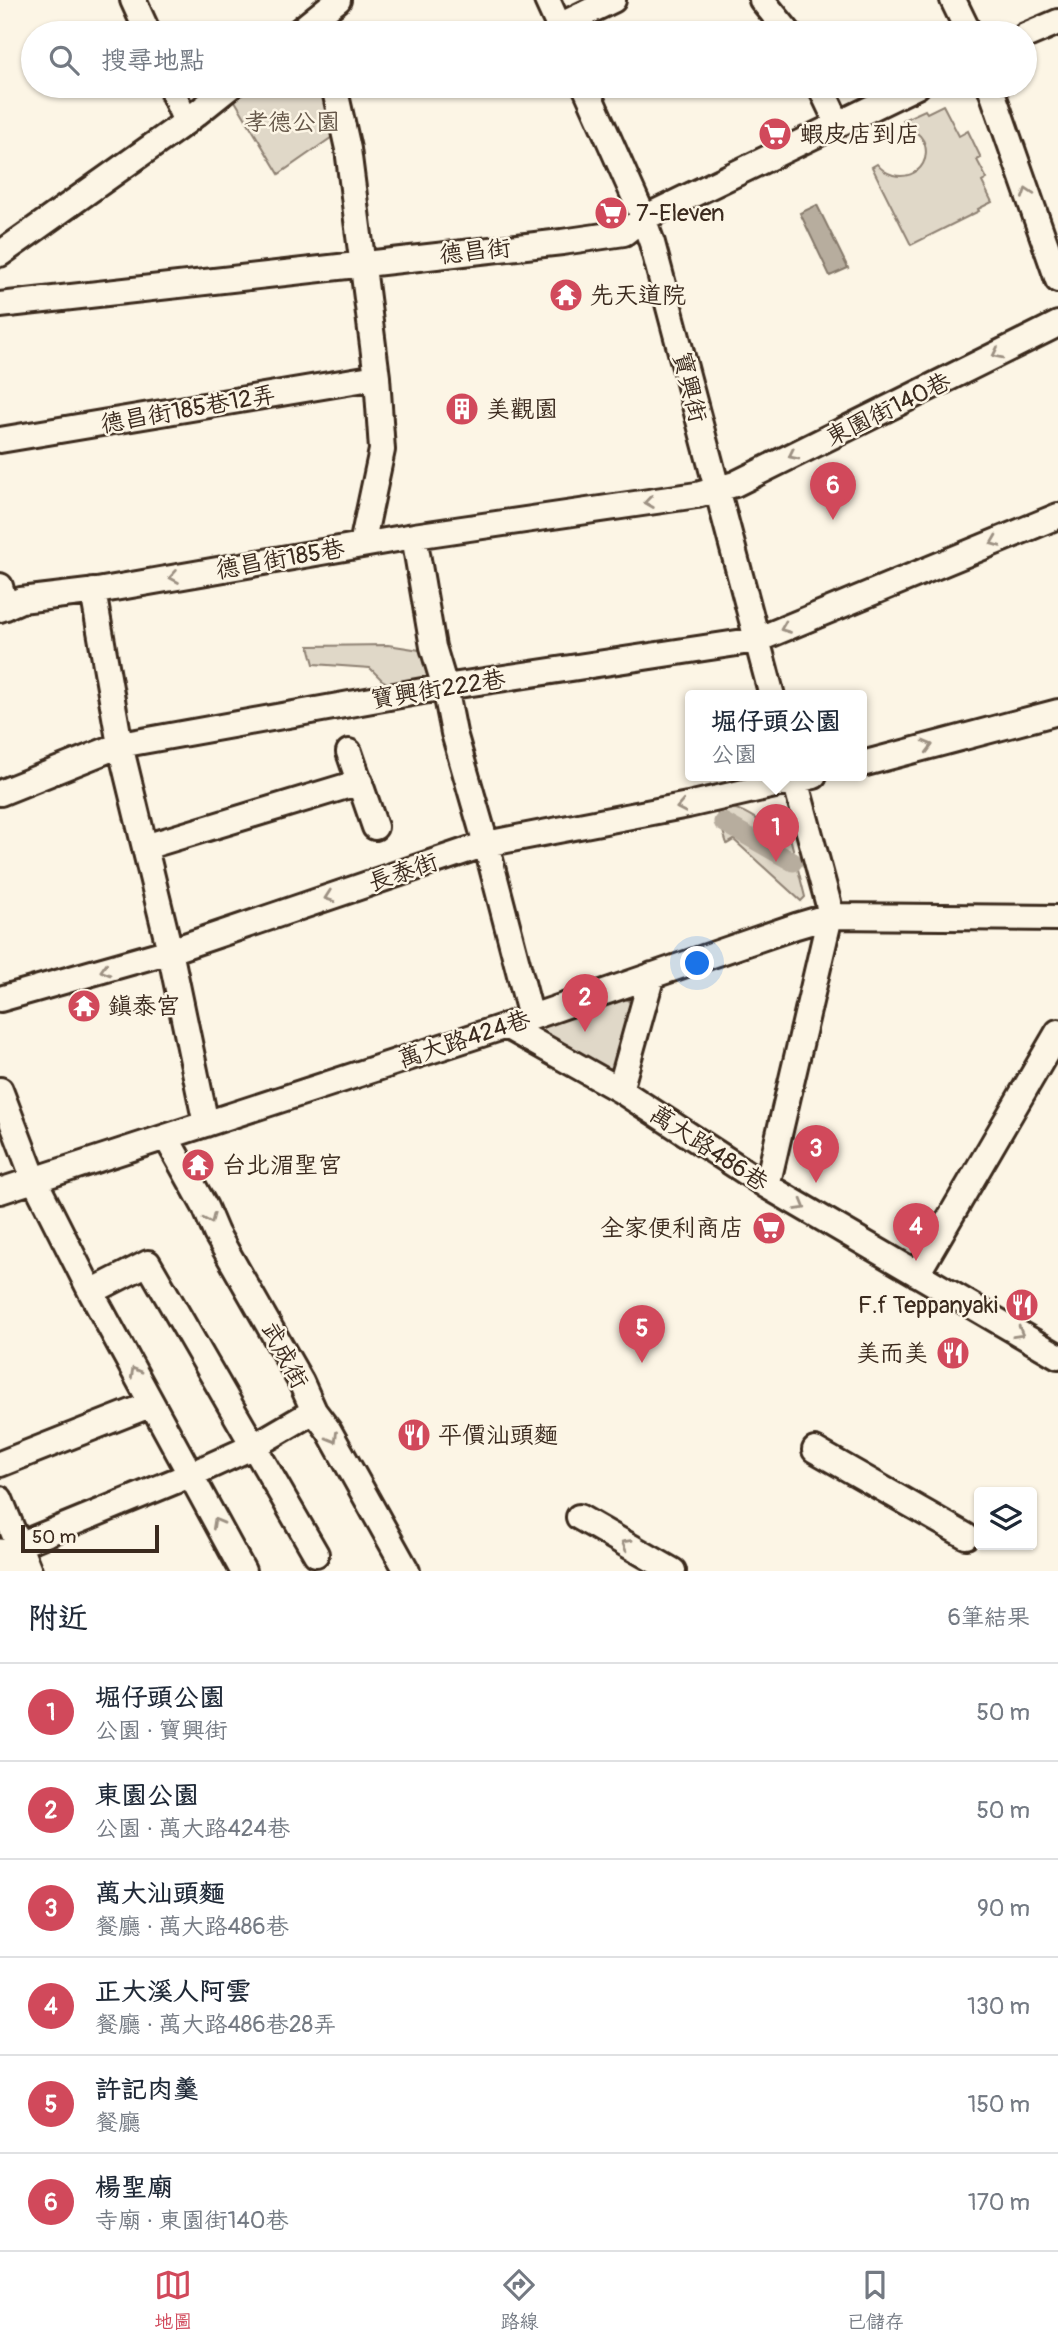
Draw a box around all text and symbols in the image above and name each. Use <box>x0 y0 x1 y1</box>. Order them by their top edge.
search box <box>21 21 1037 98</box>
icon: search <box>45 41 83 79</box>
text: 搜尋地點 <box>101 45 205 77</box>
park label: 孝德公園 <box>244 108 340 137</box>
supermarket icon: 蝦皮店到店 <box>756 115 794 153</box>
place label: 蝦皮店到店 <box>800 120 920 149</box>
one-way arrow <box>1021 187 1035 199</box>
supermarket icon: 7-Eleven <box>592 194 630 232</box>
place label: 7-Eleven <box>636 199 725 228</box>
street label: 德昌街 <box>438 233 512 270</box>
temple icon: 先天道院 <box>547 276 585 314</box>
place label: 先天道院 <box>590 281 686 310</box>
one-way arrow <box>992 346 1004 360</box>
street label: 寶興街 <box>667 349 712 426</box>
street label: 東園街140巷 <box>821 367 956 452</box>
street label: 德昌街185巷12弄 <box>98 380 278 439</box>
building icon: 美觀園 <box>443 390 481 428</box>
place label: 美觀園 <box>486 395 558 424</box>
one-way arrow <box>788 447 800 461</box>
pin: 6 <box>810 462 856 520</box>
one-way arrow <box>643 494 655 509</box>
one-way arrow <box>990 533 1002 547</box>
street label: 德昌街185巷 <box>213 534 347 585</box>
one-way arrow <box>168 569 180 584</box>
one-way arrow <box>779 620 791 634</box>
street label: 寶興街222巷 <box>369 665 508 714</box>
popup <box>685 690 867 781</box>
text: 堀仔頭公園 <box>711 706 841 738</box>
text: 公園 <box>711 740 757 769</box>
one-way arrow <box>922 740 934 754</box>
one-way arrow <box>675 798 687 813</box>
pin: 1 <box>753 804 799 862</box>
street label: 長泰街 <box>364 847 442 898</box>
one-way arrow <box>323 889 335 903</box>
your location <box>680 946 714 980</box>
one-way arrow <box>99 962 111 977</box>
pin: 2 <box>562 974 608 1032</box>
temple icon: 鎮泰宮 <box>65 987 103 1025</box>
place label: 鎮泰宮 <box>108 992 180 1021</box>
street label: 萬大路424巷 <box>394 1004 534 1074</box>
street label: 萬大路486巷 <box>644 1099 774 1198</box>
pin: 3 <box>793 1125 839 1183</box>
temple icon: 台北湄聖宮 <box>179 1146 217 1184</box>
place label: 台北湄聖宮 <box>222 1151 342 1180</box>
one-way arrow <box>793 1198 806 1211</box>
pin: 4 <box>893 1203 939 1261</box>
supermarket icon: 全家便利商店 <box>750 1209 788 1247</box>
one-way arrow <box>202 1211 216 1224</box>
place label: 全家便利商店 <box>600 1214 744 1243</box>
restaurant icon: F.f Teppanyaki <box>1003 1286 1041 1324</box>
place label: F.f Teppanyaki <box>858 1291 998 1320</box>
pin: 5 <box>619 1305 665 1363</box>
street label: 武成街 <box>255 1317 314 1394</box>
one-way arrow <box>1011 1325 1024 1338</box>
restaurant icon: 美而美 <box>934 1334 972 1372</box>
place label: 美而美 <box>856 1339 928 1368</box>
one-way arrow <box>129 1367 143 1379</box>
restaurant icon: 平價汕頭麵 <box>395 1416 433 1454</box>
place label: 平價汕頭麵 <box>438 1421 558 1450</box>
one-way arrow <box>324 1431 337 1444</box>
map controls <box>974 1487 1037 1550</box>
button: layers <box>974 1487 1037 1550</box>
one-way arrow <box>211 1518 225 1530</box>
scale bar <box>21 1522 159 1554</box>
text: 50 m <box>32 1525 76 1549</box>
one-way arrow <box>621 1539 633 1552</box>
text: 附近 <box>28 1600 88 1637</box>
text: 6筆結果 <box>948 1603 1030 1632</box>
text: 堀仔頭公園 <box>95 1682 225 1714</box>
text: 1 <box>47 1698 56 1727</box>
text: 50 m <box>976 1698 1030 1727</box>
text: 公園 · 寶興街 <box>95 1716 227 1745</box>
text: 東園公園 <box>95 1780 199 1812</box>
text: 2 <box>45 1796 57 1825</box>
text: 50 m <box>976 1796 1030 1825</box>
text: 公園 · 萬大路424巷 <box>95 1814 290 1843</box>
text: 萬大汕頭麵 <box>95 1878 225 1910</box>
text: 3 <box>45 1894 57 1923</box>
text: 90 m <box>977 1894 1030 1923</box>
text: 餐廳 · 萬大路486巷 <box>95 1912 289 1941</box>
text: 正大溪人阿雲 <box>95 1976 251 2008</box>
text: 4 <box>44 1992 58 2021</box>
text: 130 m <box>967 1992 1030 2021</box>
text: 餐廳 · 萬大路486巷28弄 <box>95 2010 336 2039</box>
text: 許記肉羹 <box>95 2074 199 2106</box>
text: 5 <box>45 2090 57 2119</box>
text: 150 m <box>967 2090 1030 2119</box>
text: 餐廳 <box>95 2108 141 2137</box>
text: 楊聖廟 <box>95 2172 173 2204</box>
text: 6 <box>44 2188 58 2217</box>
text: 170 m <box>968 2188 1030 2217</box>
text: 寺廟 · 東園街140巷 <box>95 2206 288 2235</box>
tab: 地圖 <box>154 2266 192 2334</box>
tab: 路線 <box>500 2266 539 2334</box>
tab: 已儲存 <box>847 2266 904 2334</box>

